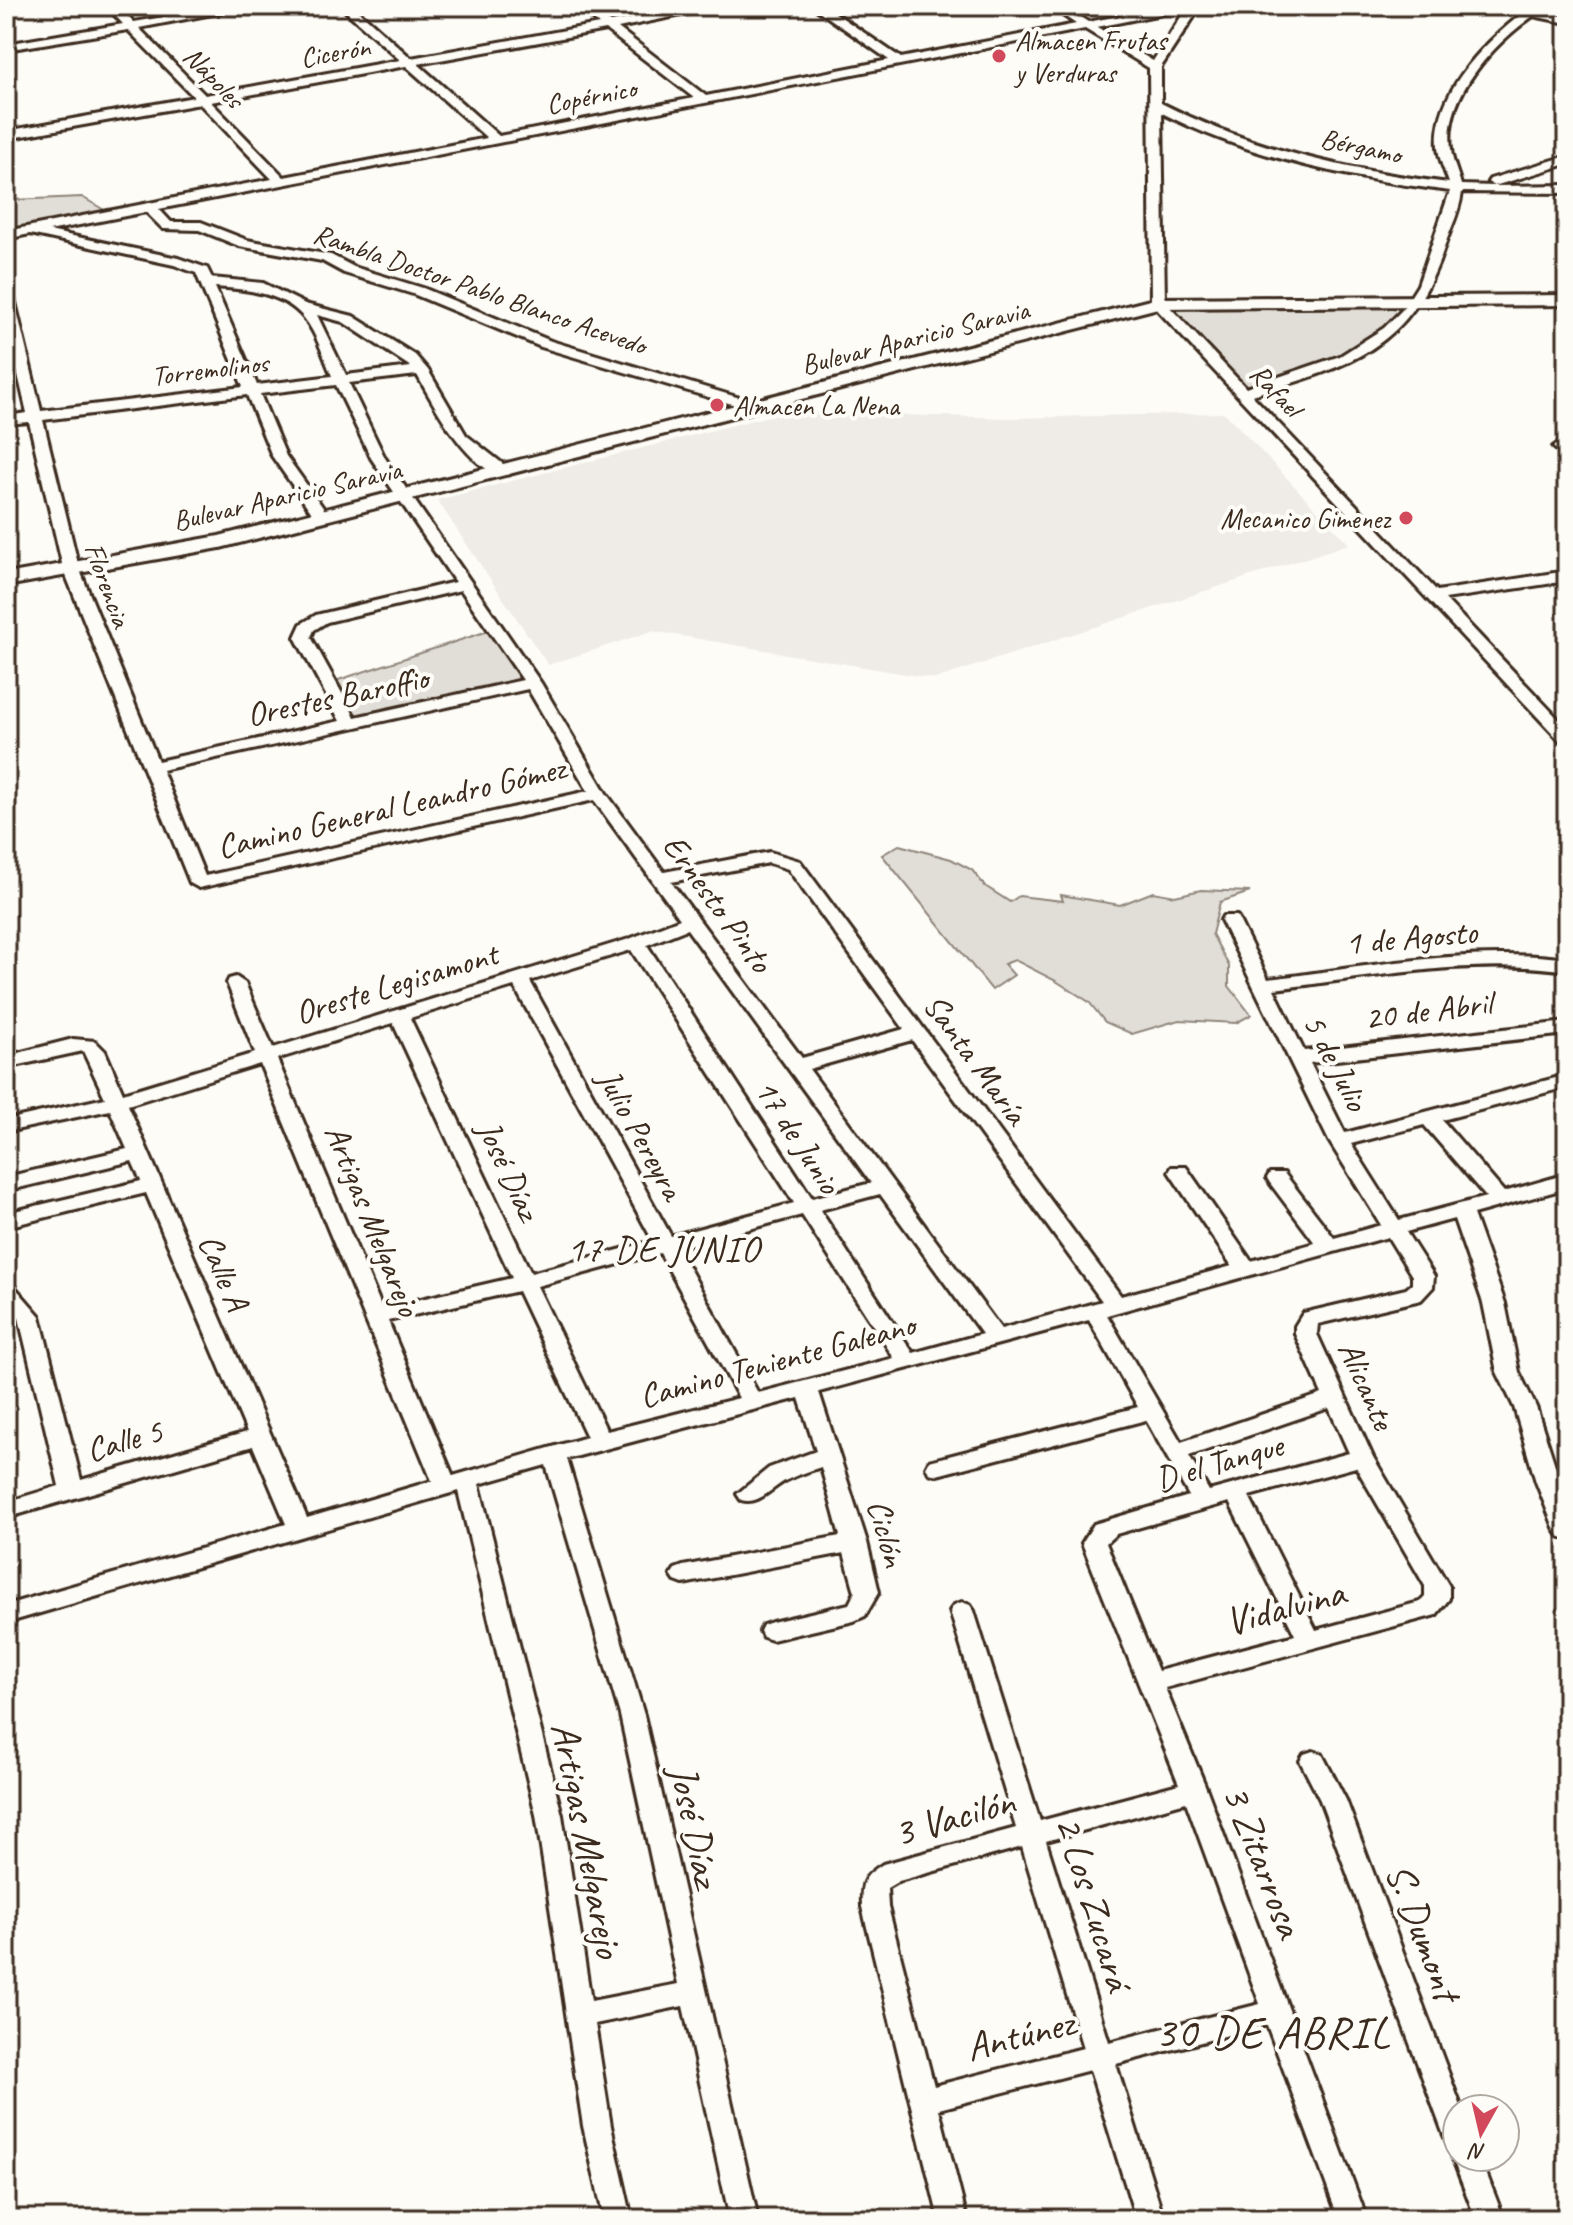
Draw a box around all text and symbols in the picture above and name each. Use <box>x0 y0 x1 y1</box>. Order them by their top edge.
place label: Almacen Frutas y Verduras <box>1013 23 1169 90</box>
street label: Cicerón <box>297 28 374 75</box>
street label: Nápoles <box>176 39 254 117</box>
marker: Almacen Frutas y Verduras <box>990 47 1008 65</box>
street label: Copérnico <box>543 70 642 122</box>
street label: Bérgamo <box>1318 120 1408 172</box>
street label: Rambla Doctor Pablo Blanco Acevedo <box>309 216 654 363</box>
street label: Bulevar Aparicio Saravia <box>798 291 1034 382</box>
street label: Torremolinos <box>150 344 273 393</box>
street label: Rafael <box>1243 356 1313 428</box>
place label: Almacen La Nena <box>733 388 901 423</box>
marker: Almacen La Nena <box>708 396 726 414</box>
street label: Bulevar Aparicio Saravia <box>169 451 406 538</box>
place label: Mecanico Gimenez <box>1220 501 1392 536</box>
marker: Mecanico Gimenez <box>1397 509 1415 527</box>
street label: Florencia <box>77 538 140 634</box>
street label: Orestes Baroffio <box>243 655 435 736</box>
street label: Camino General Leandro Gómez <box>213 745 572 868</box>
street label: Ernesto Pinto <box>653 826 784 982</box>
street label: 1 de Agosto <box>1343 910 1481 964</box>
street label: Oreste Legisamont <box>290 931 506 1034</box>
street label: 20 de Abril <box>1362 980 1500 1039</box>
street label: Santa María <box>914 985 1039 1135</box>
street label: 5 de Julio <box>1293 1006 1380 1120</box>
street label: Julio Pereyra <box>587 1060 696 1209</box>
street label: 17 de Junio <box>745 1071 852 1203</box>
street label: José Díaz <box>467 1112 552 1229</box>
street label: Artigas Melgarejo <box>315 1118 432 1324</box>
district label: 17 DE JUNIO <box>567 1226 763 1272</box>
street label: Calle A <box>189 1227 260 1318</box>
street label: Camino Teniente Galeano <box>635 1302 923 1417</box>
street label: Alicante <box>1329 1334 1406 1438</box>
street label: Calle 5 <box>81 1408 169 1471</box>
street label: D el Tanque <box>1150 1423 1290 1501</box>
street label: Ciclón <box>857 1495 917 1573</box>
street label: Vidalvina <box>1220 1566 1353 1647</box>
street label: Artigas Melgarejo <box>540 1718 635 1964</box>
street label: José Díaz <box>657 1759 733 1896</box>
street label: 3 Vacilón <box>888 1776 1021 1858</box>
street label: 3 Zitarrosa <box>1211 1778 1316 1947</box>
street label: 2 Los Zucará <box>1044 1810 1145 2000</box>
street label: S. Dumont <box>1374 1856 1474 2013</box>
street label: Antúnez <box>961 1997 1082 2072</box>
district label: 30 DE ABRIL <box>1155 2005 1391 2060</box>
north arrow <box>1441 2093 1521 2173</box>
text: N <box>1466 2137 1487 2167</box>

